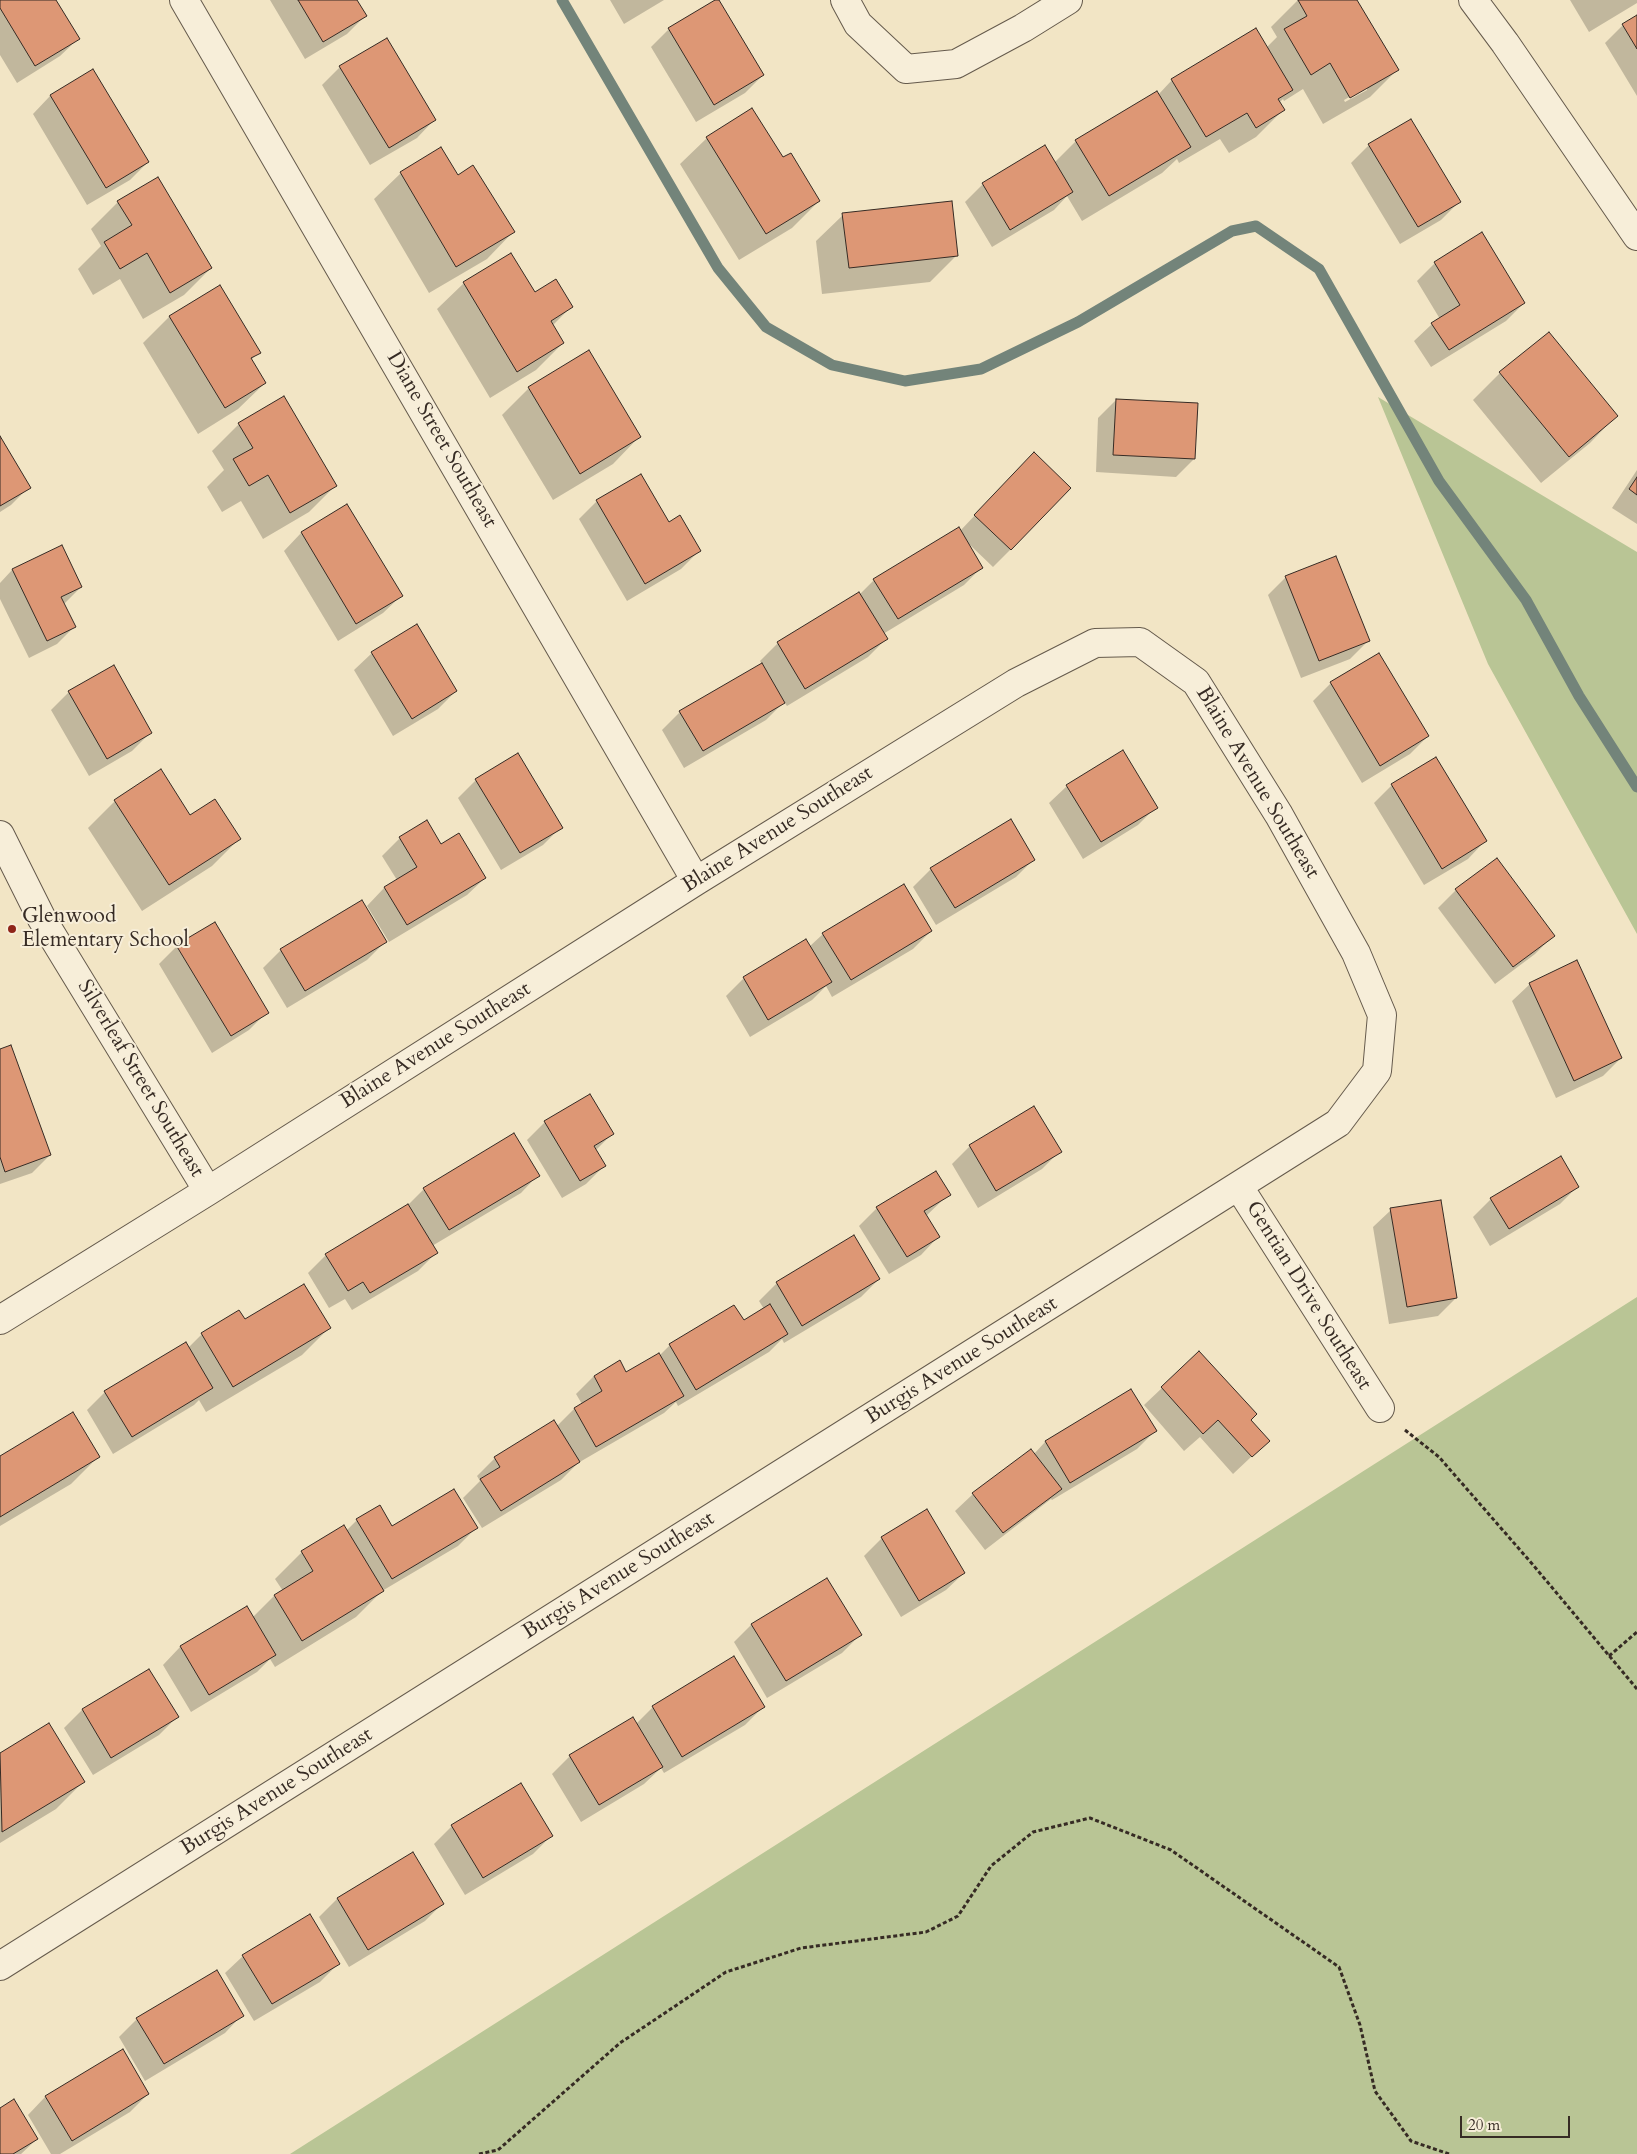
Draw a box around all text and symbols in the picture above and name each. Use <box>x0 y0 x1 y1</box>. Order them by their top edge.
street label: Diane Street Southeast <box>380 347 502 533</box>
street label: Blaine Avenue Southeast <box>1190 683 1324 883</box>
street label: Blaine Avenue Southeast <box>678 761 878 899</box>
place label: Glenwood Elementary School <box>22 904 189 954</box>
marker: Glenwood Elementary School <box>6 923 18 935</box>
street label: Silverleaf Street Southeast <box>71 976 209 1182</box>
street label: Blaine Avenue Southeast <box>336 977 536 1115</box>
street label: Gentian Drive Southeast <box>1240 1197 1376 1395</box>
street label: Burgis Avenue Southeast <box>861 1292 1063 1430</box>
street label: Burgis Avenue Southeast <box>518 1507 720 1645</box>
street label: Burgis Avenue Southeast <box>176 1723 378 1861</box>
scale bar <box>1462 2106 1572 2138</box>
text: 20 m <box>1468 2115 1500 2135</box>

